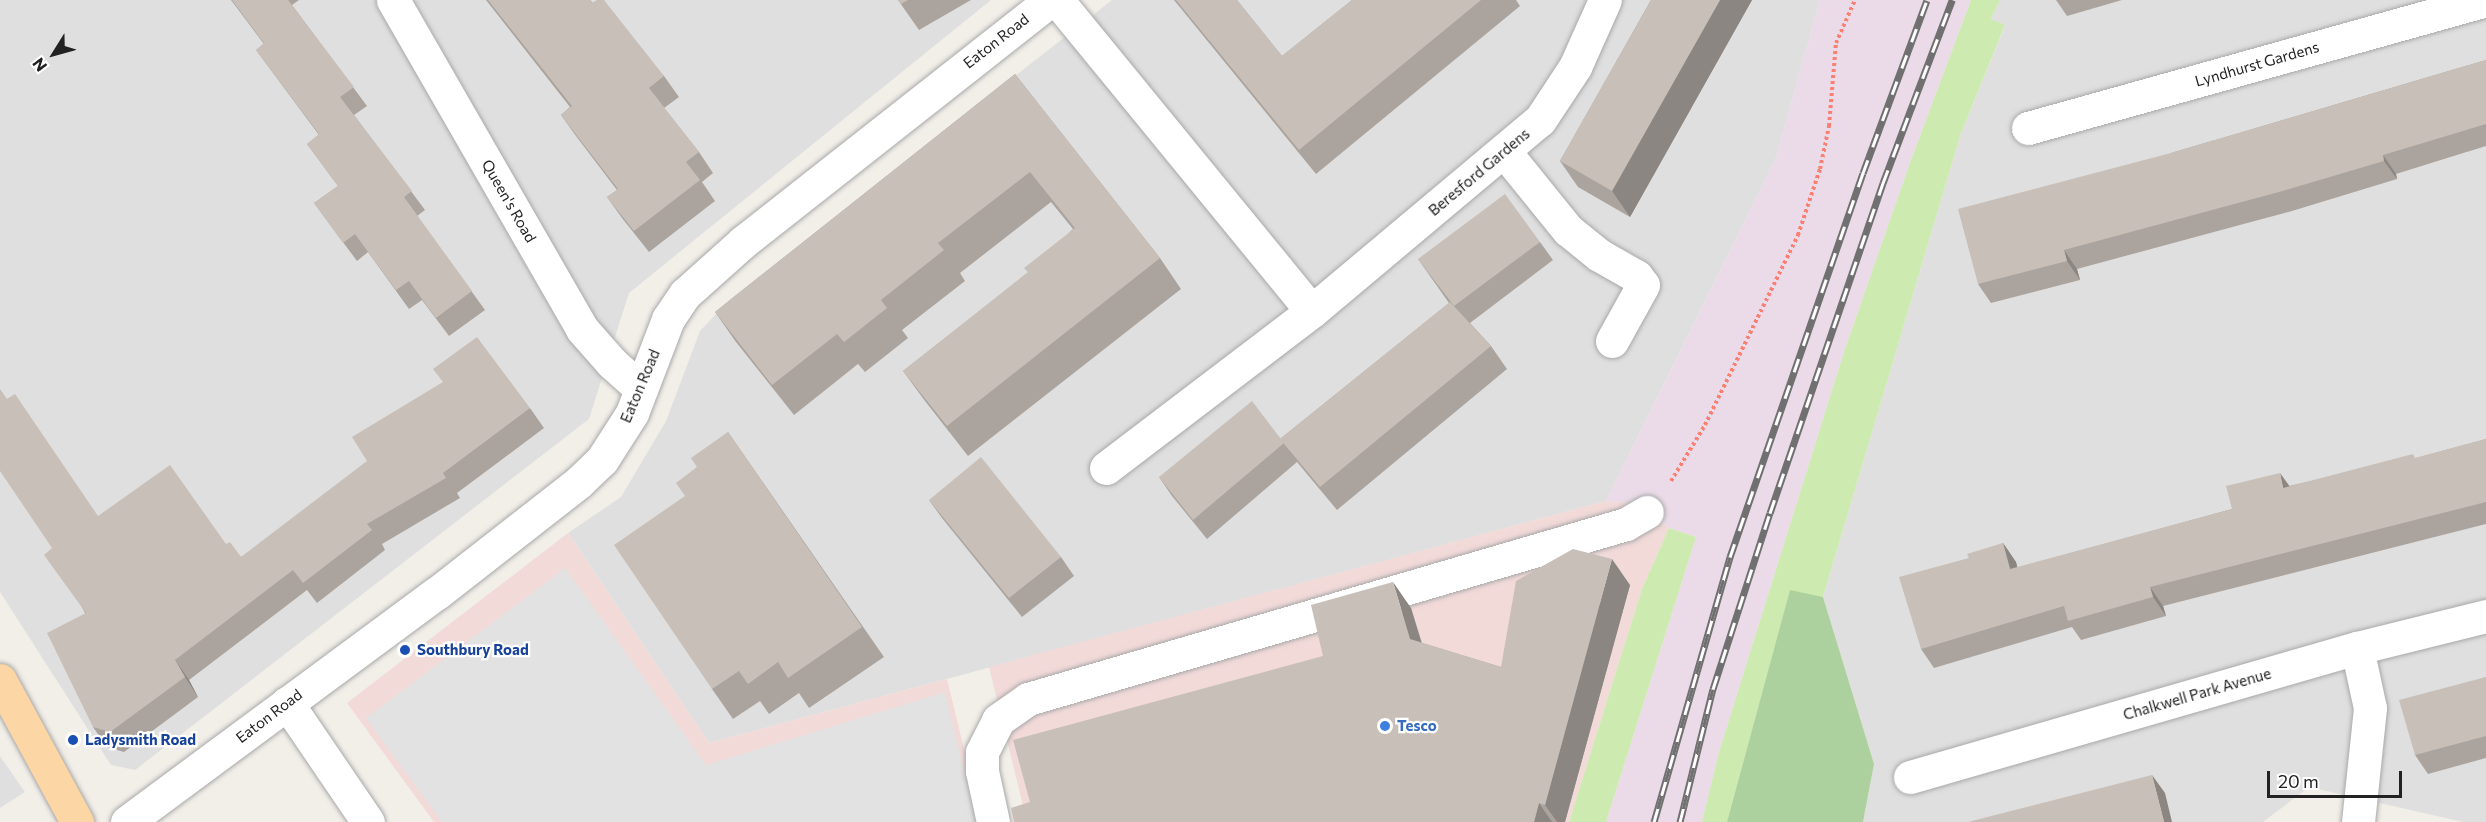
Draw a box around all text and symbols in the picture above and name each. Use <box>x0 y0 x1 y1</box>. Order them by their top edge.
street label: Eaton Road <box>960 10 1032 72</box>
north arrow <box>24 24 84 84</box>
street label: Lyndhurst Gardens <box>2193 38 2321 90</box>
text: N <box>28 55 50 76</box>
street label: Beresford Gardens <box>1425 124 1533 220</box>
street label: Queen's Road <box>478 156 540 246</box>
street label: Eaton Road <box>616 346 664 426</box>
place label: Southbury Road <box>417 641 529 659</box>
marker: Southbury Road <box>398 643 412 657</box>
street label: Chalkwell Park Avenue <box>2121 664 2273 724</box>
street label: Eaton Road <box>232 685 306 747</box>
place label: Tesco <box>1397 717 1437 735</box>
marker: Tesco <box>1378 719 1392 733</box>
place label: Ladysmith Road <box>85 731 196 749</box>
marker: Ladysmith Road <box>66 733 80 747</box>
scale bar <box>2270 759 2405 797</box>
text: 20 m <box>2278 770 2319 792</box>

